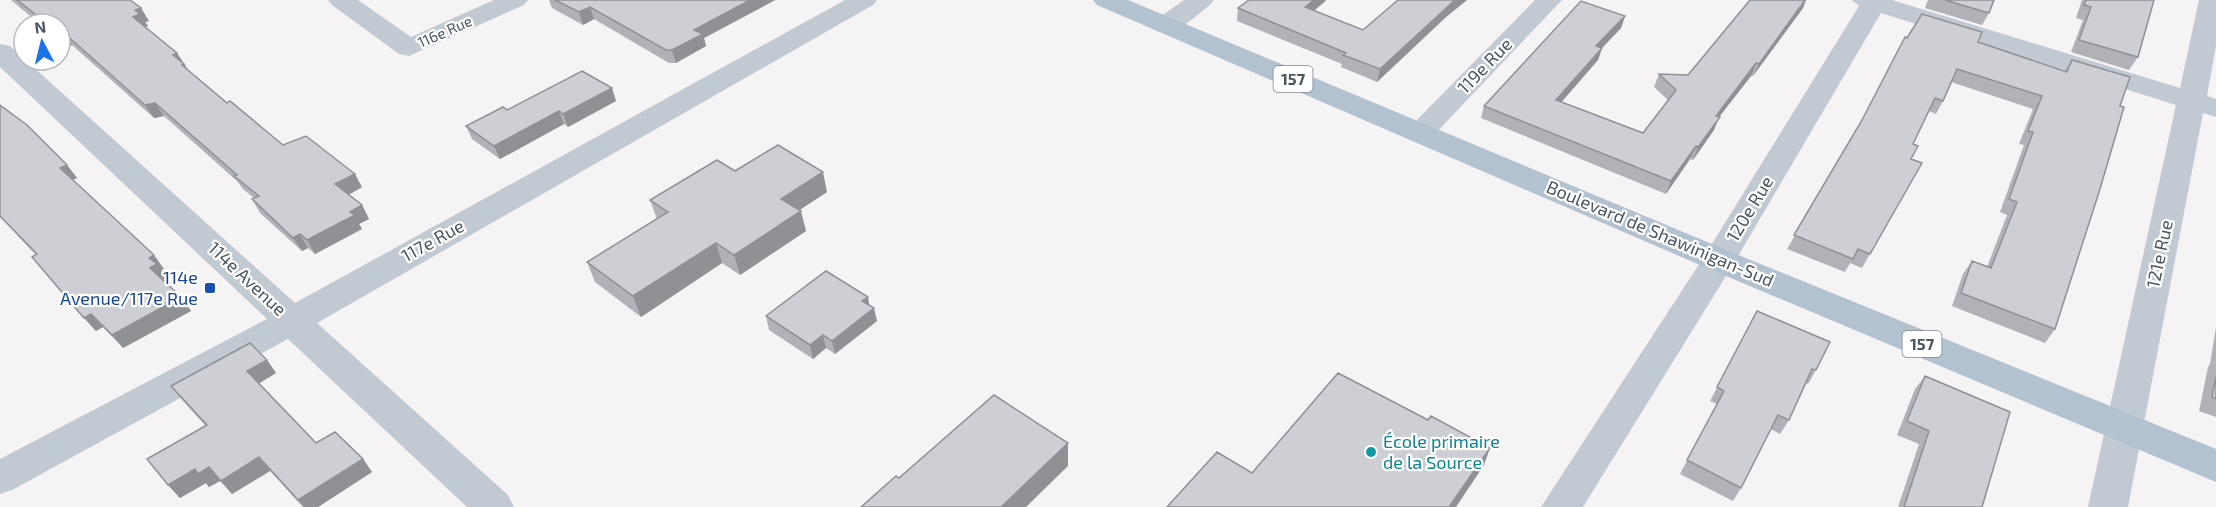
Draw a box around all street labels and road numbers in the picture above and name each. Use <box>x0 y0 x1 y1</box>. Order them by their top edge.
street label: 116e Rue <box>415 11 475 51</box>
street label: 119e Rue <box>1452 33 1516 98</box>
road number: 157 <box>1274 66 1312 92</box>
street label: 120e Rue <box>1721 172 1777 245</box>
street label: Boulevard de Shawinigan-Sud <box>1543 175 1777 291</box>
street label: 117e Rue <box>397 214 468 266</box>
street label: 121e Rue <box>2141 218 2177 290</box>
street label: 114e Avenue <box>204 236 291 320</box>
road number: 157 <box>1902 331 1942 357</box>

